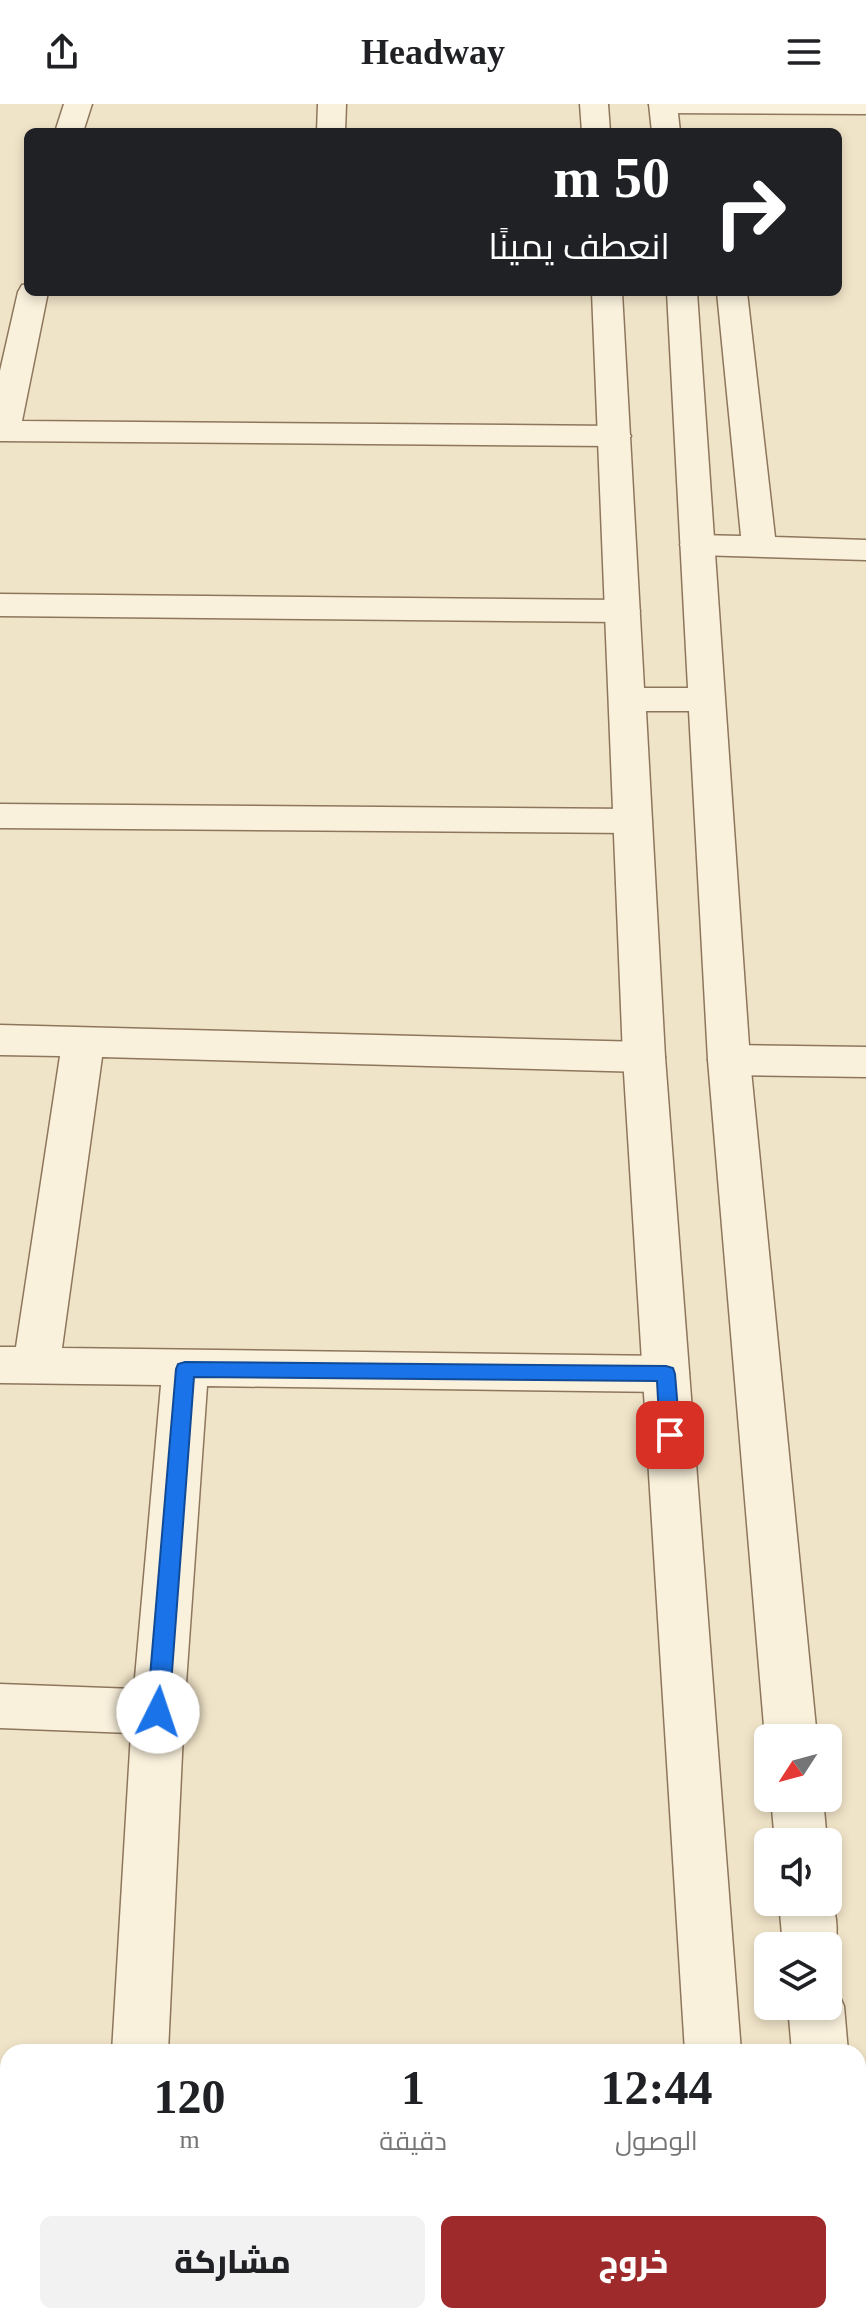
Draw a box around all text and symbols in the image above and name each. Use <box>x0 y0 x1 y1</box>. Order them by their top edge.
icon: share <box>40 30 84 74</box>
icon: menu <box>782 30 826 74</box>
text: Headway <box>361 32 505 72</box>
text: 50 m <box>553 147 670 209</box>
icon: right <box>698 160 802 264</box>
text: انعطف يمينًا <box>488 227 670 267</box>
pin <box>636 1401 704 1469</box>
icon: arrive <box>648 1413 692 1457</box>
position arrow <box>116 1670 200 1754</box>
north arrow <box>754 1724 842 1812</box>
map controls <box>754 1724 842 2020</box>
button: sound <box>754 1828 842 1916</box>
button: layers <box>754 1932 842 2020</box>
text: 1 <box>401 2061 425 2114</box>
text: 12:44 <box>600 2061 712 2114</box>
text: 120 <box>154 2070 226 2123</box>
text: m <box>179 2125 200 2154</box>
text: دقيقة <box>379 2127 447 2156</box>
text: الوصول <box>615 2127 698 2156</box>
button: مشاركة <box>40 2216 425 2308</box>
button: خروج <box>441 2216 826 2308</box>

